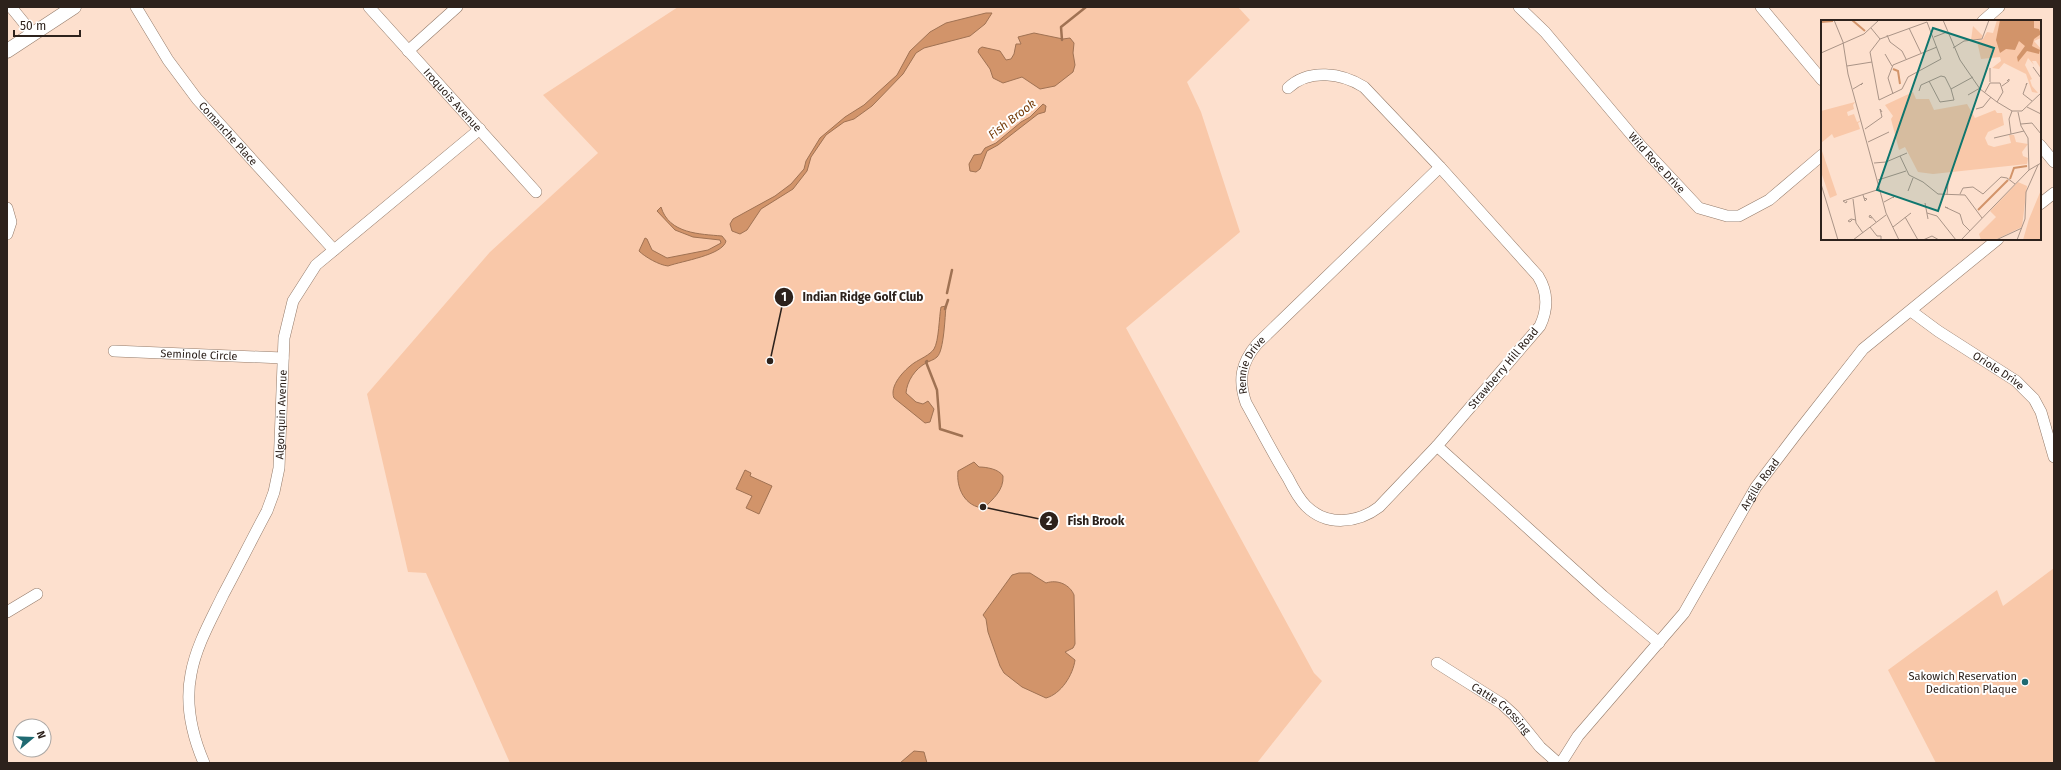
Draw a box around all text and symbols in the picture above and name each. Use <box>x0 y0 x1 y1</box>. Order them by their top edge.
scale bar <box>14 12 80 38</box>
text: 50 m <box>20 19 46 33</box>
inset map <box>1821 20 2041 240</box>
street label: Iroquois Avenue <box>421 66 484 134</box>
water label: Fish Brook <box>986 96 1039 142</box>
street label: Comanche Place <box>196 99 260 168</box>
street label: Wild Rose Drive <box>1625 130 1688 196</box>
callout: Indian Ridge Golf Club <box>774 285 931 309</box>
text: 1 <box>781 290 787 304</box>
text: Indian Ridge Golf Club <box>803 290 923 304</box>
street label: Strawberry Hill Road <box>1466 325 1541 412</box>
street label: Rennie Drive <box>1236 333 1268 395</box>
street label: Seminole Circle <box>160 347 238 363</box>
street label: Oriole Drive <box>1970 349 2027 393</box>
street label: Algonquin Avenue <box>273 369 290 460</box>
street label: Argilla Road <box>1738 456 1782 513</box>
callout: Fish Brook <box>1039 509 1132 533</box>
text: 2 <box>1046 514 1052 528</box>
text: Fish Brook <box>1068 514 1125 528</box>
place label: Sakowich Reservation Dedication Plaque <box>1908 670 2017 696</box>
marker: Sakowich Reservation Dedication Plaque <box>2020 677 2030 687</box>
street label: Cattle Crossing <box>1469 680 1533 737</box>
north arrow <box>12 718 52 758</box>
text: N <box>34 729 48 740</box>

